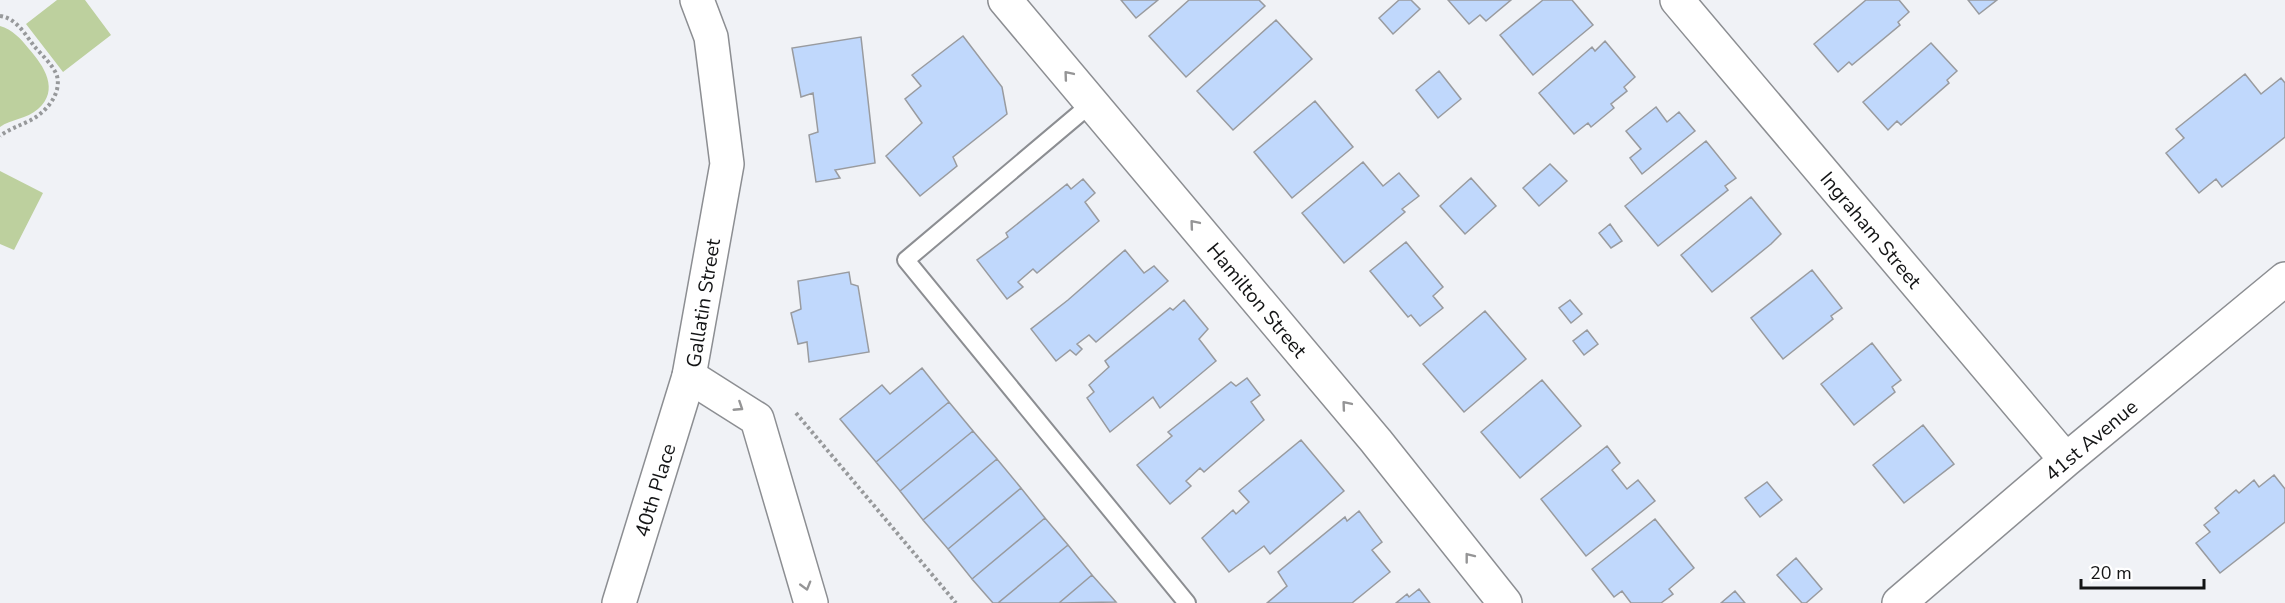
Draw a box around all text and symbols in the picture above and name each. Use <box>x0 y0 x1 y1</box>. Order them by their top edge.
one-way arrow <box>1064 71 1075 82</box>
street label: Ingraham Street <box>1814 166 1928 295</box>
one-way arrow <box>1190 220 1201 231</box>
street label: Gallatin Street <box>680 236 727 370</box>
street label: Hamilton Street <box>1201 237 1313 364</box>
street label: 41st Avenue <box>2039 393 2144 487</box>
one-way arrow <box>732 400 743 411</box>
one-way arrow <box>1343 401 1354 412</box>
street label: 40th Place <box>628 440 682 540</box>
scale bar <box>2081 552 2204 590</box>
one-way arrow <box>1465 553 1476 564</box>
text: 20 m <box>2090 561 2132 585</box>
one-way arrow <box>799 580 811 591</box>

